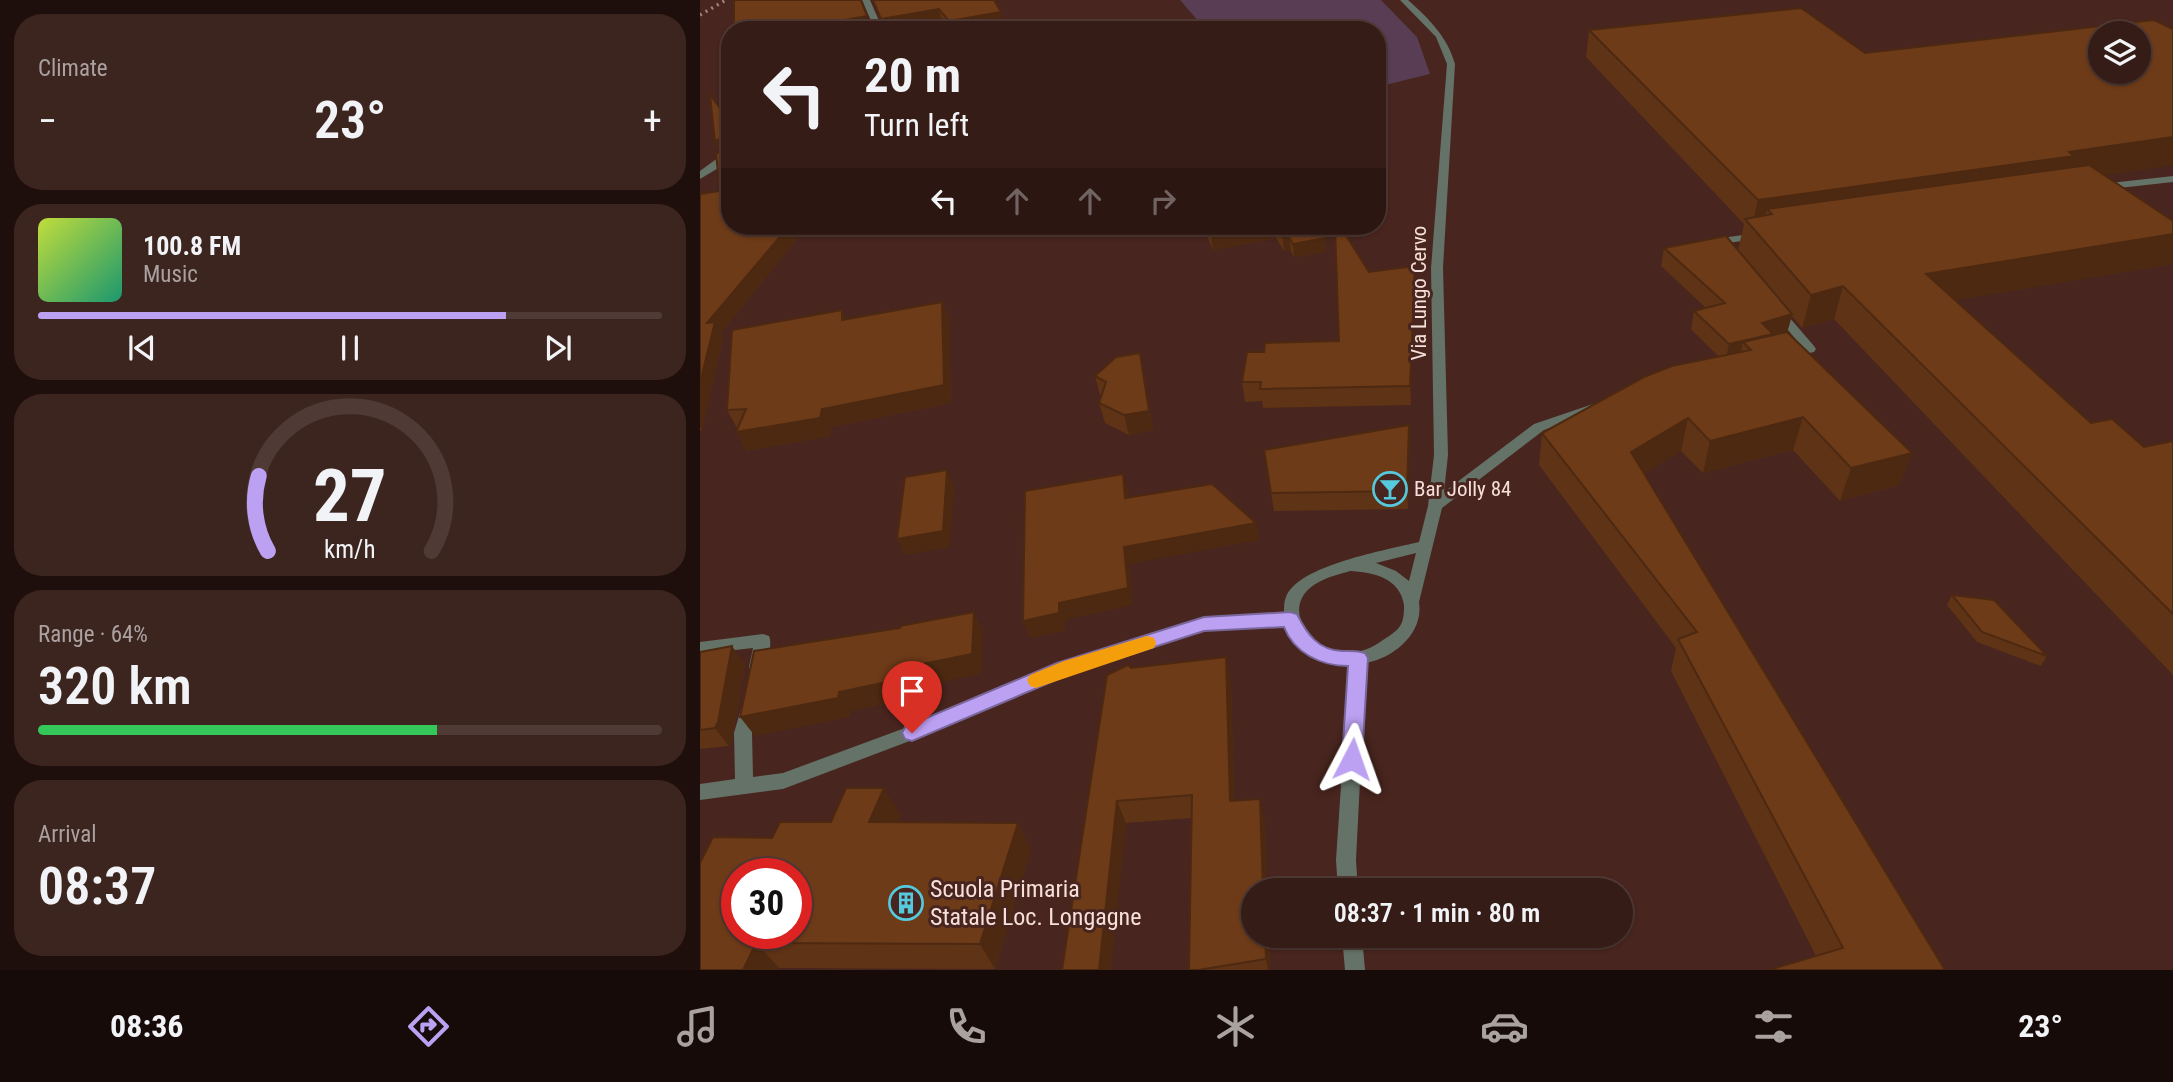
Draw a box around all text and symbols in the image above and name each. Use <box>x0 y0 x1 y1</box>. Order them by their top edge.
map controls <box>2088 21 2151 84</box>
button: layers <box>2088 21 2151 84</box>
text: 20 m <box>864 47 961 104</box>
icon: left <box>749 49 840 140</box>
text: Climate <box>38 55 108 82</box>
text: 23° <box>314 90 386 151</box>
text: − <box>38 99 57 143</box>
text: + <box>643 99 662 143</box>
text: Turn left <box>864 106 969 144</box>
icon: left <box>925 182 963 220</box>
icon: ahead <box>998 182 1036 220</box>
icon: ahead <box>1071 182 1109 220</box>
icon: right <box>1144 182 1182 220</box>
street label: Via Lungo Cervo <box>1407 226 1431 360</box>
text: 100.8 FM <box>143 231 241 261</box>
text: Music <box>143 261 198 288</box>
icon: previous <box>123 329 161 367</box>
icon: pause <box>331 329 369 367</box>
icon: next <box>539 329 577 367</box>
text: 27 <box>313 453 387 539</box>
bar icon: Bar Jolly 84 <box>1371 470 1409 508</box>
place label: Bar Jolly 84 <box>1414 477 1511 501</box>
text: km/h <box>324 535 376 564</box>
text: Range · 64% <box>38 621 148 648</box>
text: 320 km <box>38 656 192 717</box>
pin <box>882 661 942 733</box>
icon: arrive <box>893 672 931 710</box>
position arrow <box>1315 722 1389 796</box>
text: Arrival <box>38 821 97 848</box>
text: 08:37 <box>38 856 156 917</box>
speed limit sign: 30 <box>721 858 812 949</box>
place label: Scuola Primaria Statale Loc. Longagne <box>930 875 1141 931</box>
building icon: Scuola Primaria Statale Loc. Longagne <box>887 884 925 922</box>
text: 08:37 · 1 min · 80 m <box>1334 898 1540 928</box>
icon: directions <box>404 1002 453 1051</box>
icon: music <box>673 1002 722 1051</box>
icon: phone <box>942 1002 991 1051</box>
icon: climate <box>1211 1002 1260 1051</box>
icon: car <box>1480 1002 1529 1051</box>
icon: filters <box>1749 1002 1798 1051</box>
text: 08:36 <box>110 1007 183 1045</box>
text: 23° <box>2018 1007 2063 1045</box>

